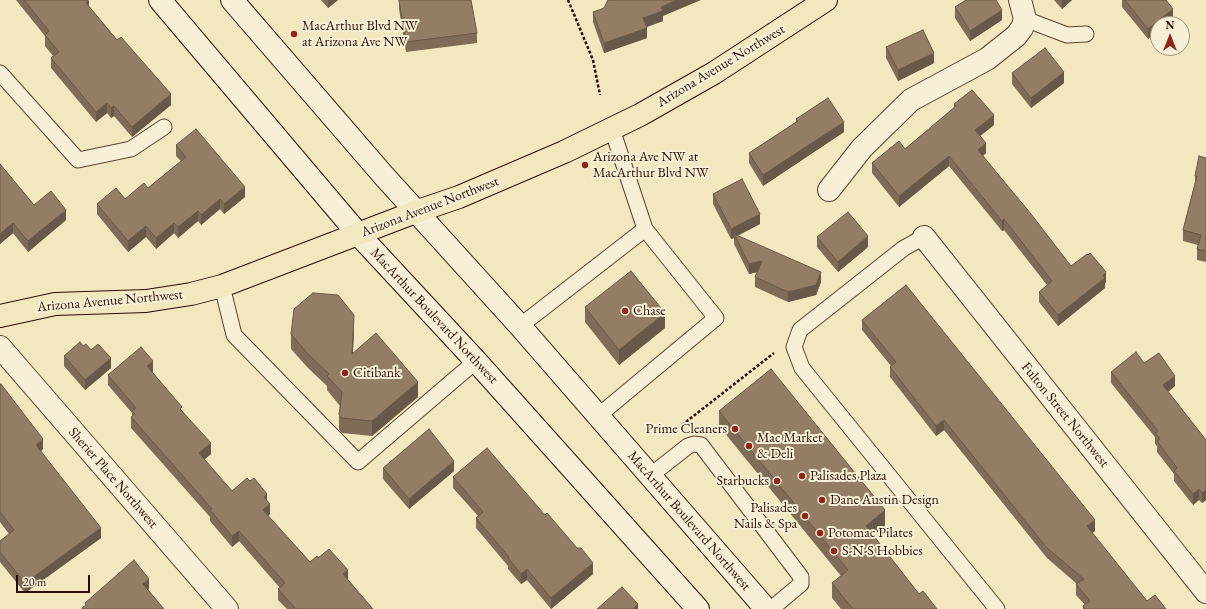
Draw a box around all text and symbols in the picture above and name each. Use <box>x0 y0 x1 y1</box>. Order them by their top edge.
north arrow <box>1150 16 1190 56</box>
place label: MacArthur Blvd NW at Arizona Ave NW <box>302 18 418 50</box>
text: N <box>1166 18 1174 32</box>
street label: Arizona Avenue Northwest <box>654 21 788 111</box>
marker: MacArthur Blvd NW at Arizona Ave NW <box>289 29 299 39</box>
place label: Arizona Ave NW at MacArthur Blvd NW <box>593 149 709 182</box>
marker: Arizona Ave NW at MacArthur Blvd NW <box>580 160 590 170</box>
street label: Arizona Avenue Northwest <box>359 173 501 241</box>
street label: MacArthur Boulevard Northwest <box>367 245 501 387</box>
street label: Arizona Avenue Northwest <box>36 286 184 316</box>
place label: Chase <box>633 303 666 319</box>
marker: Chase <box>620 306 630 316</box>
street label: Fulton Street Northwest <box>1017 359 1113 471</box>
place label: Citibank <box>353 365 401 381</box>
marker: Citibank <box>340 368 350 378</box>
place label: Prime Cleaners <box>646 421 727 437</box>
street label: Sherier Place Northwest <box>65 424 161 532</box>
marker: Prime Cleaners <box>730 424 740 434</box>
place label: Mac Market & Deli <box>757 430 822 462</box>
marker: Mac Market & Deli <box>744 441 754 451</box>
street label: MacArthur Boulevard Northwest <box>624 448 754 594</box>
place label: Palisades Plaza <box>810 468 887 484</box>
marker: Palisades Plaza <box>797 471 807 481</box>
place label: Starbucks <box>716 473 769 489</box>
marker: Starbucks <box>772 476 782 486</box>
place label: Dane Austin Design <box>830 492 939 508</box>
marker: Dane Austin Design <box>817 495 827 505</box>
place label: Palisades Nails & Spa <box>734 500 797 532</box>
marker: Palisades Nails & Spa <box>800 511 810 521</box>
place label: Potomac Pilates <box>828 525 913 541</box>
marker: Potomac Pilates <box>815 528 825 538</box>
place label: S-N-S Hobbies <box>842 543 923 559</box>
marker: S-N-S Hobbies <box>829 546 839 556</box>
scale bar <box>18 567 92 593</box>
text: 20 m <box>23 574 46 590</box>

